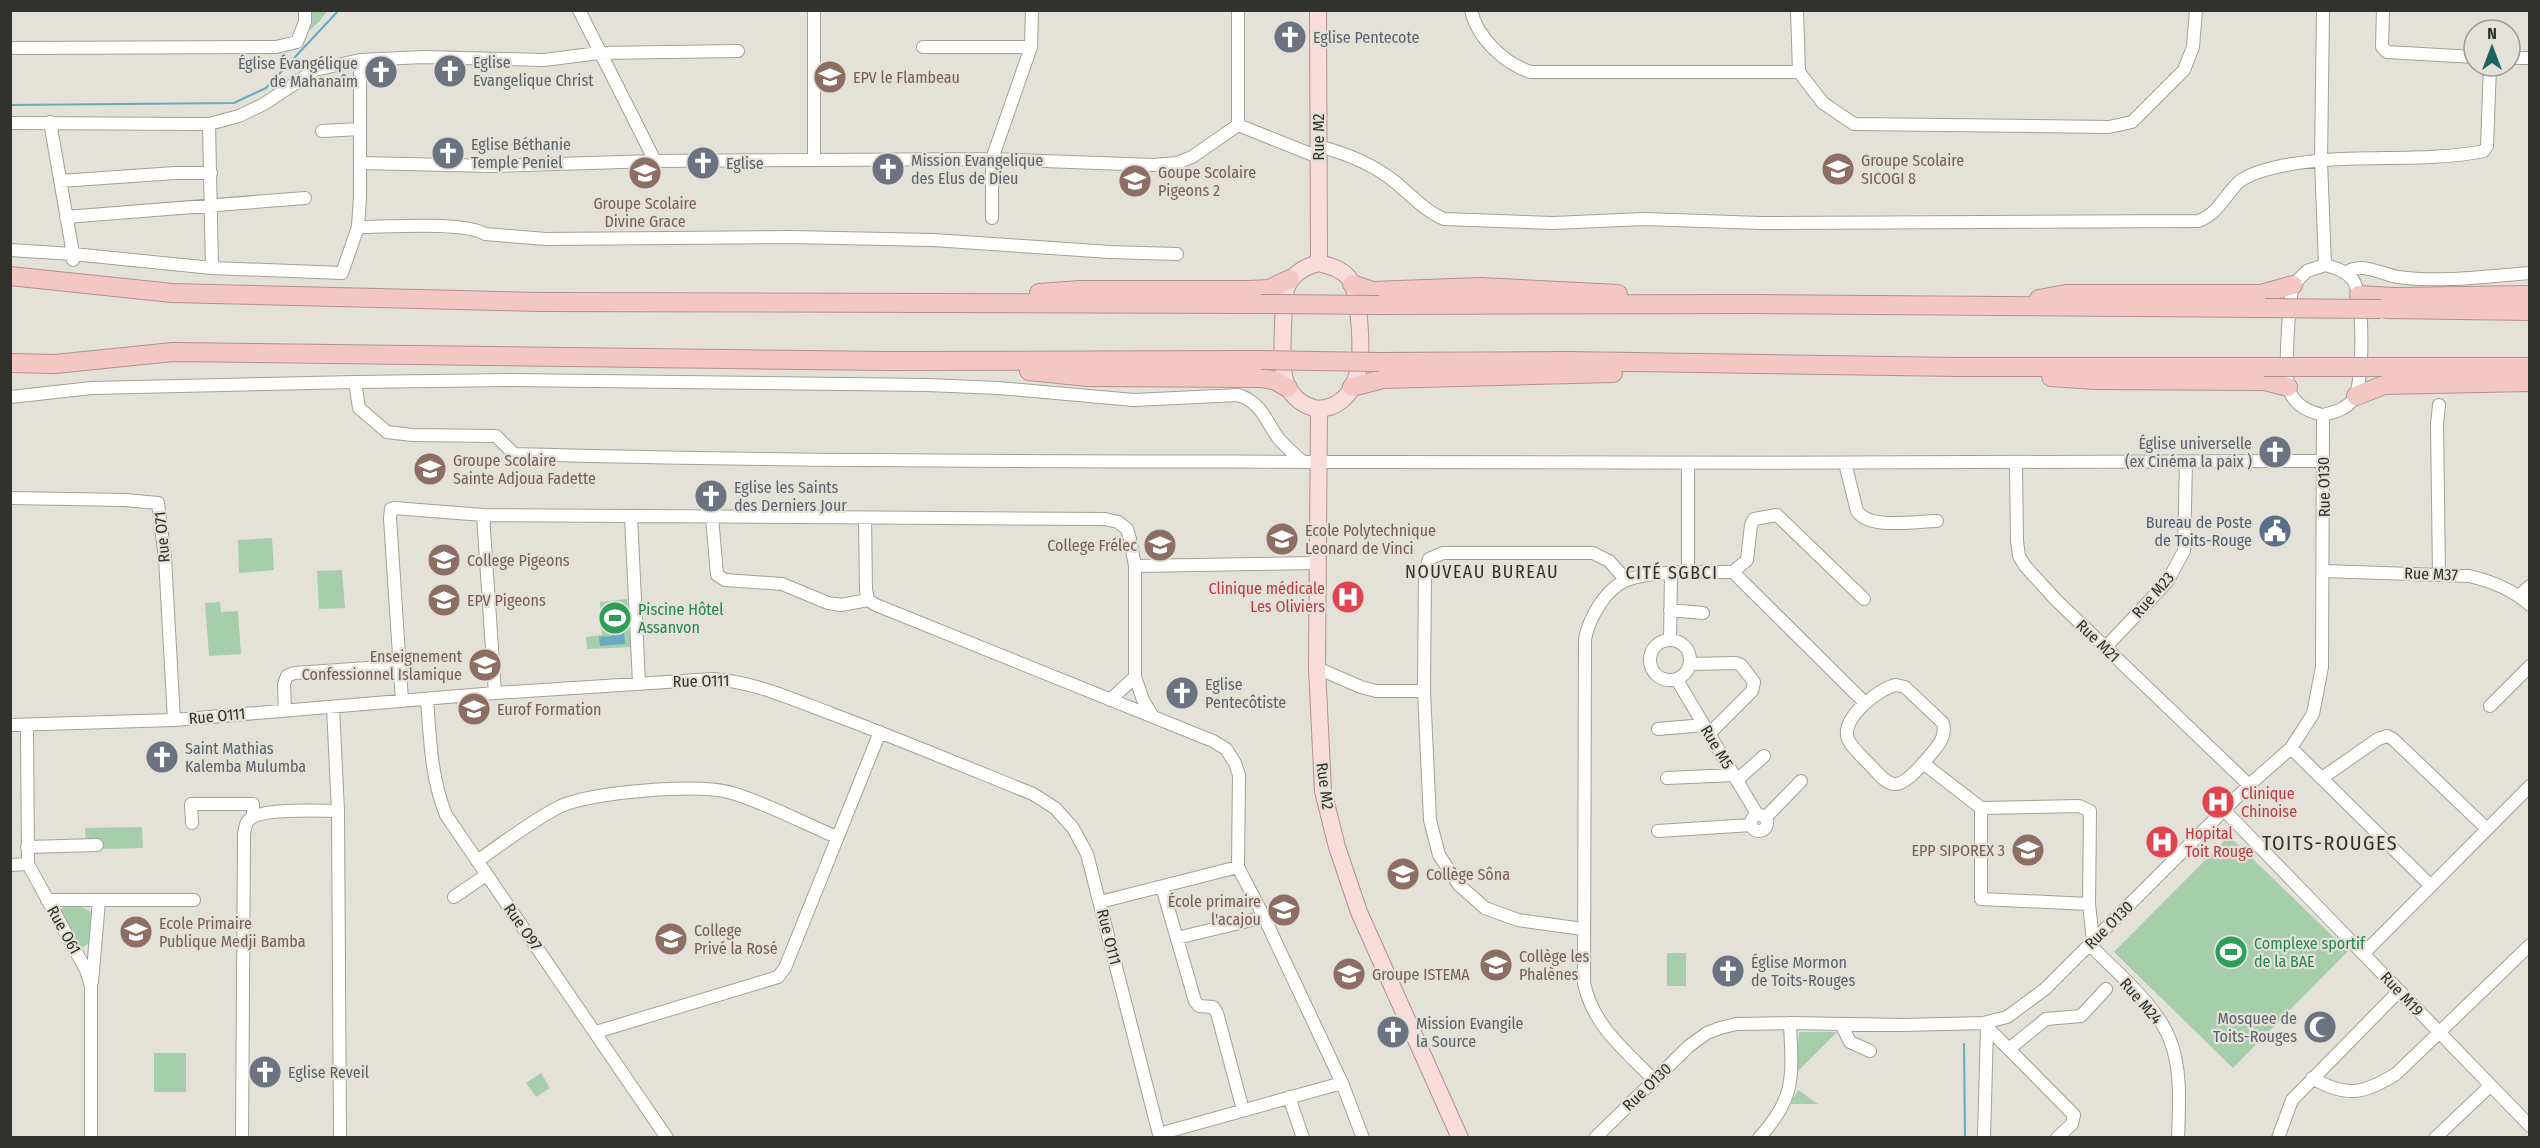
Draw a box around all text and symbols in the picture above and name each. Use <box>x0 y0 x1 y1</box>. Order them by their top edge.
north arrow <box>2462 18 2522 78</box>
church icon: Eglise Pentecote <box>1272 19 1308 55</box>
text: N <box>2487 24 2497 43</box>
place label: Eglise Pentecote <box>1313 28 1420 47</box>
church icon: Eglise Evangelique Christ <box>432 53 468 89</box>
place label: Eglise Evangelique Christ <box>473 53 594 90</box>
place label: Église Évangélique de Mahanaîm <box>238 54 358 91</box>
church icon: Église Évangélique de Mahanaîm <box>363 54 399 90</box>
school or university icon: EPV le Flambeau <box>812 59 848 95</box>
place label: EPV le Flambeau <box>853 68 960 87</box>
street label: Rue M2 <box>1309 113 1328 161</box>
church icon: Eglise Béthanie Temple Peniel <box>430 135 466 171</box>
place label: Eglise Béthanie Temple Peniel <box>471 135 571 172</box>
church icon: Eglise <box>685 145 721 181</box>
church icon: Mission Evangelique des Elus de Dieu <box>870 151 906 187</box>
place label: Mission Evangelique des Elus de Dieu <box>911 151 1043 188</box>
school or university icon: Groupe Scolaire SICOGI 8 <box>1820 151 1856 187</box>
place label: Groupe Scolaire SICOGI 8 <box>1861 151 1964 188</box>
place label: Eglise <box>726 154 764 173</box>
school or university icon: Groupe Scolaire Divine Grace <box>627 155 663 191</box>
school or university icon: Goupe Scolaire Pigeons 2 <box>1117 163 1153 199</box>
place label: Goupe Scolaire Pigeons 2 <box>1158 163 1256 200</box>
place label: Groupe Scolaire Divine Grace <box>593 194 697 231</box>
place label: Église universelle (ex Cinéma la paix ) <box>2125 434 2252 471</box>
church icon: Église universelle (ex Cinéma la paix ) <box>2257 434 2293 470</box>
school or university icon: Groupe Scolaire Sainte Adjoua Fadette <box>412 451 448 487</box>
place label: Groupe Scolaire Sainte Adjoua Fadette <box>453 451 596 488</box>
street label: Rue O130 <box>2314 457 2334 517</box>
church icon: Eglise les Saints des Derniers Jour <box>693 478 729 514</box>
place label: Eglise les Saints des Derniers Jour <box>734 478 847 515</box>
street label: Rue O71 <box>150 511 174 563</box>
place label: Bureau de Poste de Toits-Rouge <box>2146 513 2252 550</box>
public building icon: Bureau de Poste de Toits-Rouge <box>2257 513 2293 549</box>
school or university icon: Ecole Polytechnique Leonard de Vinci <box>1264 521 1300 557</box>
place label: Ecole Polytechnique Leonard de Vinci <box>1305 521 1436 558</box>
school or university icon: College Frélec <box>1142 527 1178 563</box>
place label: College Frélec <box>1047 536 1137 555</box>
school or university icon: College Pigeons <box>426 542 462 578</box>
place label: College Pigeons <box>467 551 570 570</box>
district label: NOUVEAU BUREAU <box>1405 561 1559 583</box>
district label: CITÉ SGBCI <box>1626 561 1718 584</box>
street label: Rue M37 <box>2404 564 2459 584</box>
street label: Rue M23 <box>2128 568 2178 622</box>
place label: Clinique médicale Les Oliviers <box>1208 579 1325 616</box>
hospital icon: Clinique médicale Les Oliviers <box>1330 579 1366 615</box>
school or university icon: EPV Pigeons <box>426 582 462 618</box>
place label: EPV Pigeons <box>467 591 546 610</box>
sports icon: Piscine Hôtel Assanvon <box>597 600 633 636</box>
place label: Piscine Hôtel Assanvon <box>638 600 723 637</box>
street label: Rue M21 <box>2072 616 2124 666</box>
place label: Enseignement Confessionnel Islamique <box>302 647 463 684</box>
school or university icon: Enseignement Confessionnel Islamique <box>467 647 503 683</box>
street label: Rue O111 <box>672 671 730 691</box>
church icon: Eglise Pentecôtiste <box>1164 675 1200 711</box>
place label: Eglise Pentecôtiste <box>1205 675 1286 712</box>
school or university icon: Eurof Formation <box>456 691 492 727</box>
place label: Eurof Formation <box>497 700 602 719</box>
street label: Rue O111 <box>188 704 246 728</box>
street label: Rue M5 <box>1697 722 1737 772</box>
church icon: Saint Mathias Kalemba Mulumba <box>144 739 180 775</box>
place label: Saint Mathias Kalemba Mulumba <box>185 739 306 776</box>
street label: Rue M2 <box>1312 761 1338 811</box>
hospital icon: Clinique Chinoise <box>2200 784 2236 820</box>
place label: Clinique Chinoise <box>2241 784 2297 821</box>
hospital icon: Hopital Toit Rouge <box>2144 824 2180 860</box>
place label: Hopital Toit Rouge <box>2185 824 2253 861</box>
district label: TOITS-ROUGES <box>2262 831 2398 855</box>
school or university icon: EPP SIPOREX 3 <box>2010 832 2046 868</box>
place label: EPP SIPOREX 3 <box>1911 841 2005 860</box>
school or university icon: Collège Sôna <box>1385 856 1421 892</box>
place label: Collège Sôna <box>1426 865 1510 884</box>
place label: École primaire l'acajou <box>1168 892 1261 929</box>
school or university icon: École primaire l'acajou <box>1266 892 1302 928</box>
street label: Rue O130 <box>2081 897 2137 953</box>
street label: Rue O97 <box>500 900 546 955</box>
street label: Rue O61 <box>43 903 85 957</box>
street label: Rue O111 <box>1093 907 1125 967</box>
school or university icon: Ecole Primaire Publique Medji Bamba <box>118 914 154 950</box>
place label: Ecole Primaire Publique Medji Bamba <box>159 914 306 951</box>
school or university icon: College Privé la Rosé <box>653 921 689 957</box>
place label: College Privé la Rosé <box>694 921 778 958</box>
sports icon: Complexe sportif de la BAE <box>2213 934 2249 970</box>
place label: Complexe sportif de la BAE <box>2254 934 2366 971</box>
school or university icon: Collège les Phalènes <box>1478 947 1514 983</box>
place label: Collège les Phalènes <box>1519 947 1589 984</box>
church icon: Église Mormon de Toits-Rouges <box>1710 953 1746 989</box>
place label: Église Mormon de Toits-Rouges <box>1751 953 1855 990</box>
school or university icon: Groupe ISTEMA <box>1331 956 1367 992</box>
place label: Groupe ISTEMA <box>1372 965 1470 984</box>
street label: Rue M19 <box>2377 968 2427 1020</box>
street label: Rue M24 <box>2116 974 2166 1028</box>
place label: Mosquee de Toits-Rouges <box>2213 1009 2297 1046</box>
mosque icon: Mosquee de Toits-Rouges <box>2302 1009 2338 1045</box>
church icon: Mission Evangile la Source <box>1375 1014 1411 1050</box>
place label: Mission Evangile la Source <box>1416 1014 1524 1051</box>
church icon: Eglise Reveil <box>247 1054 283 1090</box>
street label: Rue O130 <box>1619 1059 1675 1115</box>
place label: Eglise Reveil <box>288 1063 369 1082</box>

